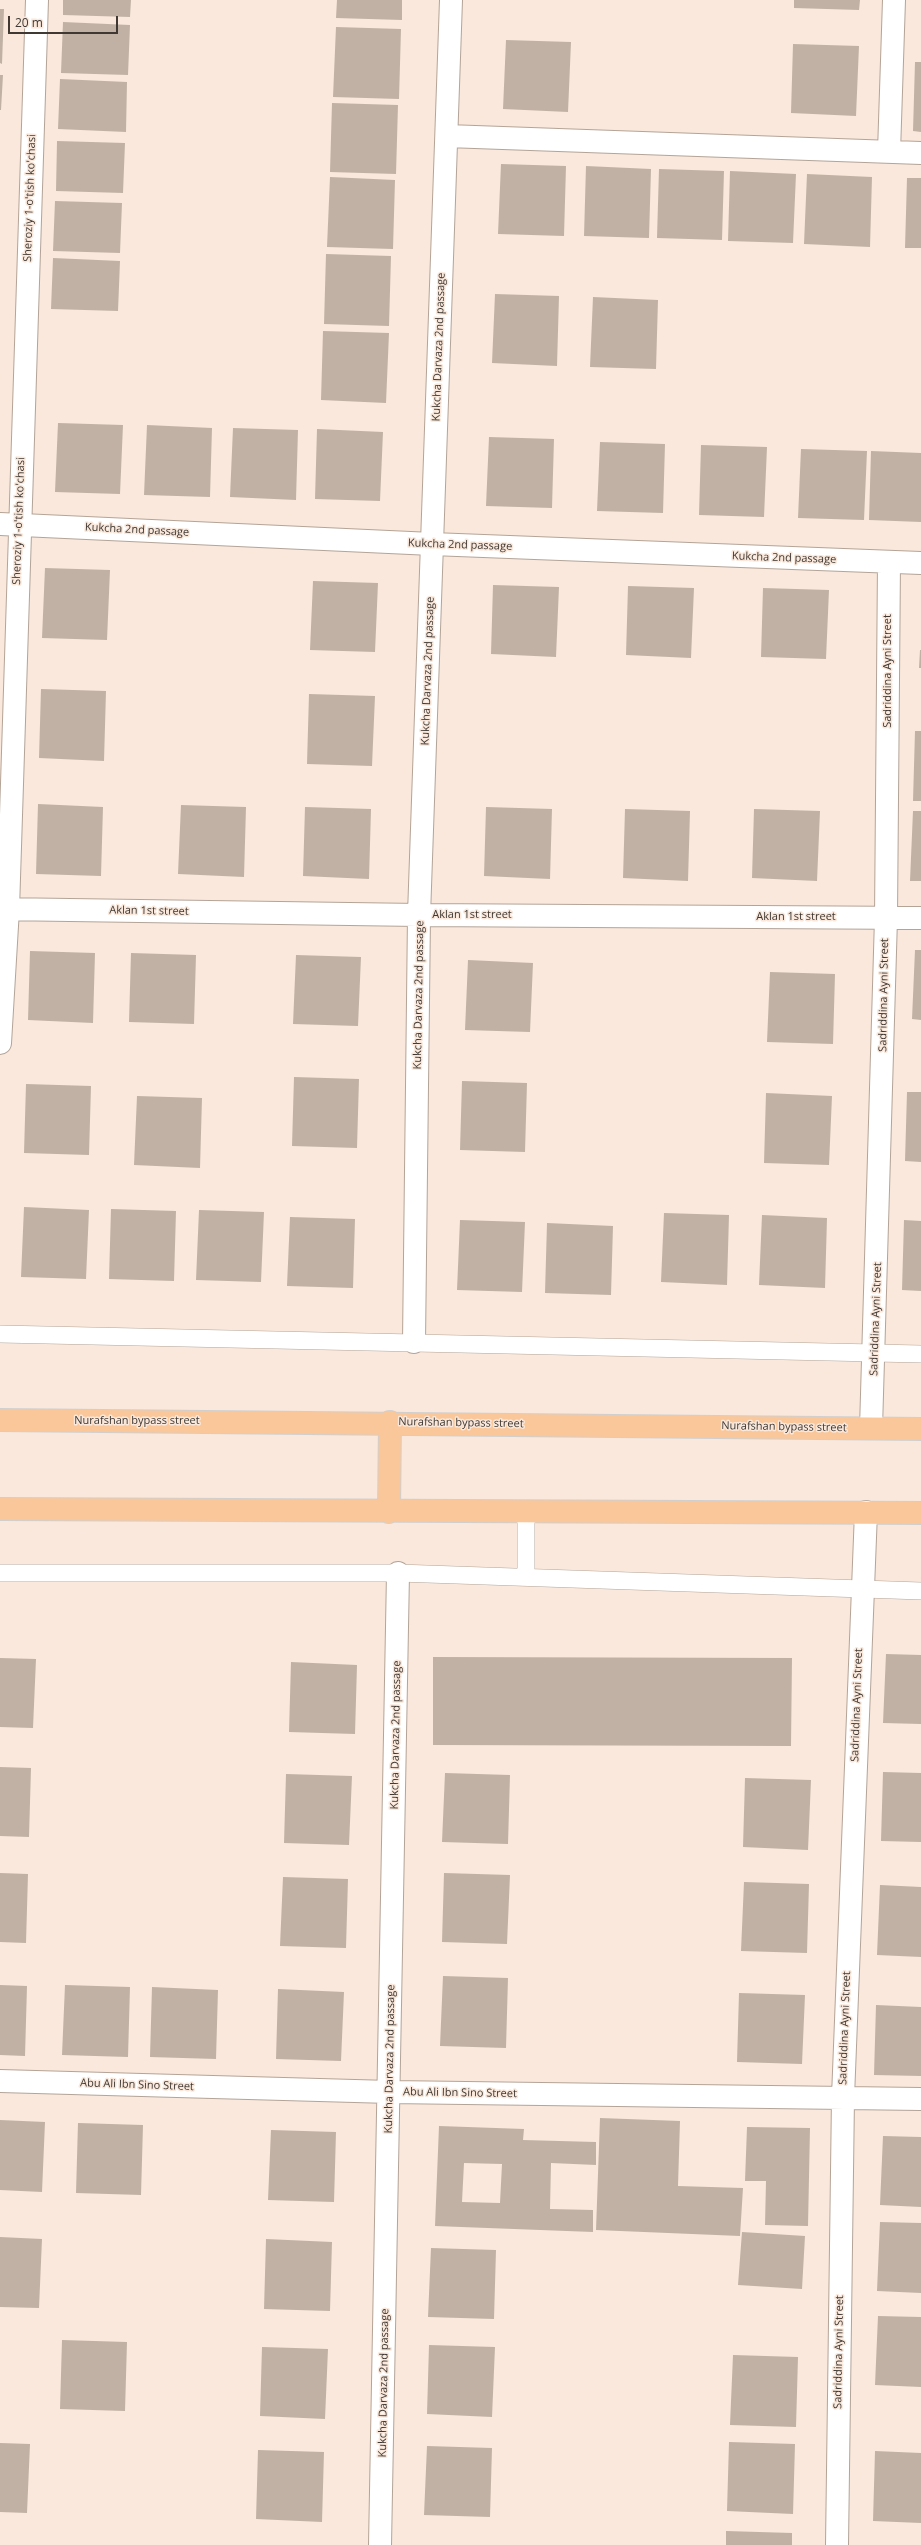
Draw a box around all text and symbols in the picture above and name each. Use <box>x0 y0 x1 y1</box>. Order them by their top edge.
scale bar <box>10 8 120 34</box>
text: 20 m <box>15 14 43 31</box>
street label: Sheroziy 1-o'tish ko'chasi <box>21 134 39 262</box>
street label: Kukcha Darvaza 2nd passage <box>430 272 448 422</box>
street label: Sheroziy 1-o'tish ko'chasi <box>10 457 28 585</box>
street label: Kukcha 2nd passage <box>84 521 190 539</box>
street label: Kukcha 2nd passage <box>408 537 512 553</box>
street label: Kukcha 2nd passage <box>732 550 836 566</box>
street label: Kukcha Darvaza 2nd passage <box>419 596 437 746</box>
street label: Sadriddina Ayni Street <box>881 614 895 728</box>
street label: Aklan 1st street <box>109 904 189 918</box>
street label: Aklan 1st street <box>432 908 512 922</box>
street label: Aklan 1st street <box>756 910 836 924</box>
street label: Kukcha Darvaza 2nd passage <box>411 921 427 1069</box>
street label: Sadriddina Ayni Street <box>876 938 892 1052</box>
street label: Sadriddina Ayni Street <box>867 1262 885 1376</box>
street label: Nurafshan bypass street <box>74 1414 200 1428</box>
street label: Nurafshan bypass street <box>398 1415 524 1431</box>
street label: Nurafshan bypass street <box>721 1419 847 1435</box>
street label: Sadriddina Ayni Street <box>848 1648 866 1762</box>
street label: Kukcha Darvaza 2nd passage <box>388 1661 404 1809</box>
street label: Sadriddina Ayni Street <box>836 1971 854 2085</box>
street label: Kukcha Darvaza 2nd passage <box>382 1985 398 2133</box>
street label: Abu Ali Ibn Sino Street <box>80 2076 194 2094</box>
street label: Abu Ali Ibn Sino Street <box>403 2085 517 2101</box>
street label: Sadriddina Ayni Street <box>831 2295 847 2409</box>
street label: Kukcha Darvaza 2nd passage <box>376 2309 392 2457</box>

